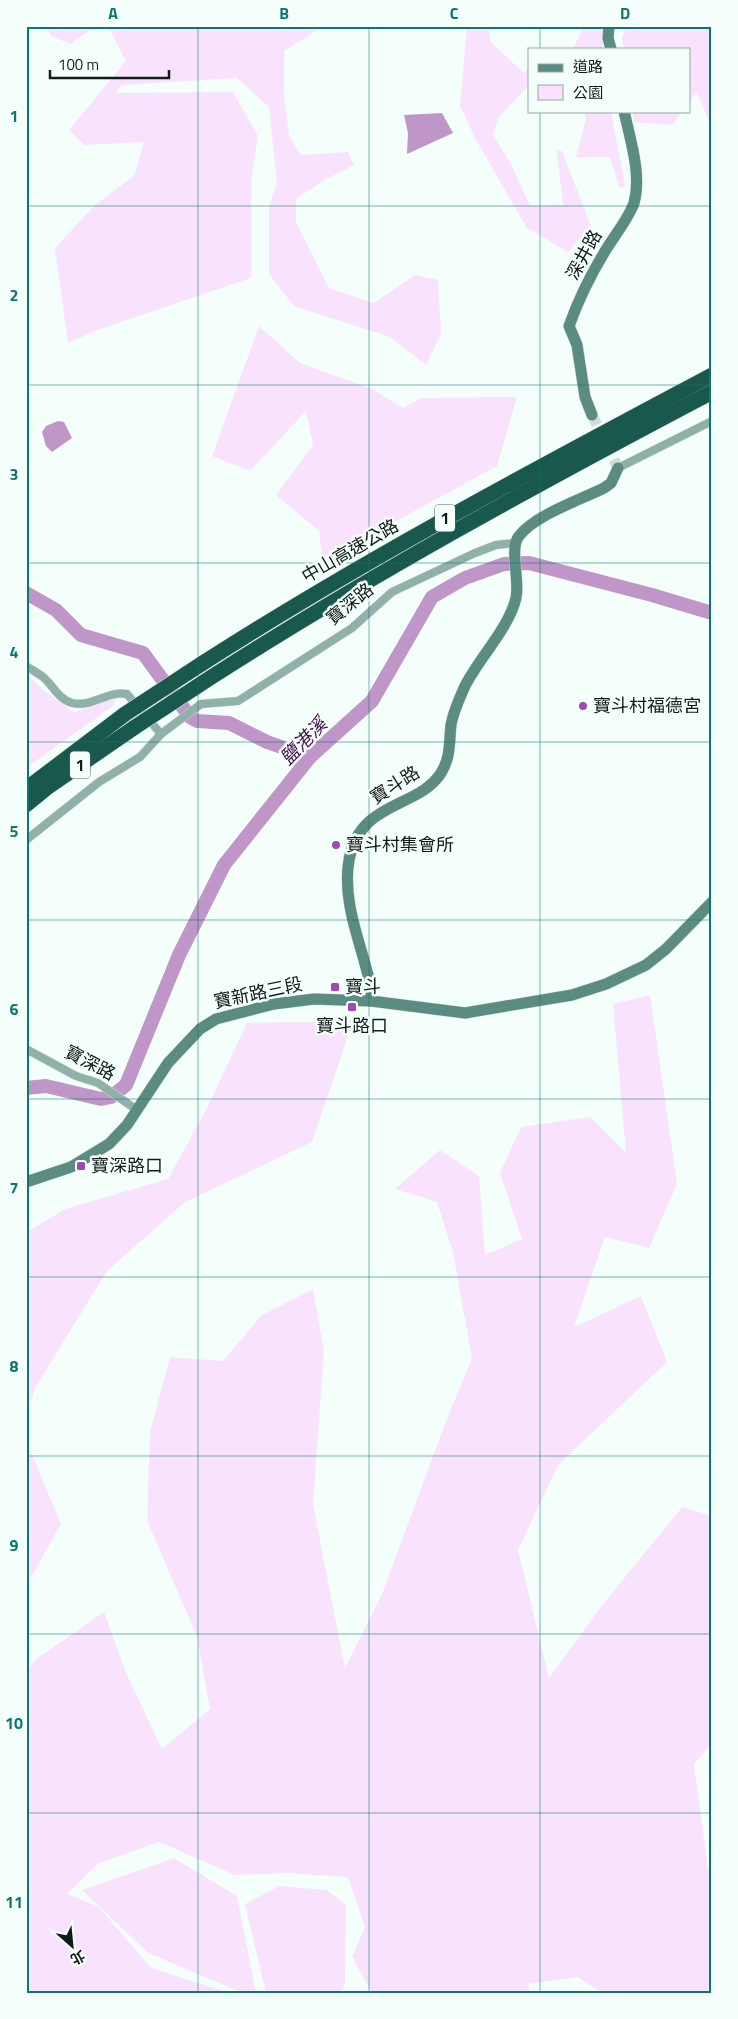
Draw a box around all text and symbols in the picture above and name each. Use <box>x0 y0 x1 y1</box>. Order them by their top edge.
text: A <box>108 1 118 25</box>
text: B <box>279 1 289 25</box>
text: C <box>450 1 459 25</box>
text: D <box>620 1 630 25</box>
scale bar <box>50 48 169 80</box>
legend <box>528 48 690 112</box>
text: 100 m <box>58 53 99 76</box>
text: 道路 <box>573 55 603 78</box>
text: 公園 <box>573 81 603 104</box>
text: 1 <box>10 104 18 128</box>
street label: 深井路 <box>559 225 608 285</box>
text: 2 <box>10 283 18 307</box>
text: 3 <box>10 462 18 486</box>
road number: 1 <box>435 504 455 532</box>
street label: 中山高速公路 <box>296 512 403 589</box>
street label: 寶深路 <box>320 576 379 631</box>
text: 4 <box>10 640 19 664</box>
place label: 寶斗村福德宮 <box>593 692 701 719</box>
marker: 寶斗村福德宮 <box>577 700 589 712</box>
water label: 鹽港溪 <box>272 708 335 771</box>
road number: 1 <box>70 752 90 778</box>
street label: 寶斗路 <box>365 759 425 810</box>
text: 5 <box>10 819 19 843</box>
place label: 寶斗村集會所 <box>346 831 454 858</box>
marker: 寶斗村集會所 <box>330 839 342 851</box>
street label: 寶新路三段 <box>211 970 305 1015</box>
place label: 寶斗 <box>345 973 381 1000</box>
marker: 寶斗 <box>329 981 341 993</box>
text: 6 <box>10 997 19 1021</box>
marker: 寶斗路口 <box>346 1001 358 1013</box>
place label: 寶斗路口 <box>316 1012 388 1039</box>
street label: 寶深路 <box>60 1038 120 1087</box>
place label: 寶深路口 <box>91 1152 163 1179</box>
marker: 寶深路口 <box>75 1160 87 1172</box>
text: 7 <box>10 1176 18 1200</box>
text: 8 <box>10 1354 19 1378</box>
text: 9 <box>10 1533 19 1557</box>
text: 10 <box>5 1711 23 1735</box>
text: 11 <box>5 1890 23 1914</box>
north arrow <box>48 1922 98 1972</box>
text: 北 <box>67 1945 89 1971</box>

